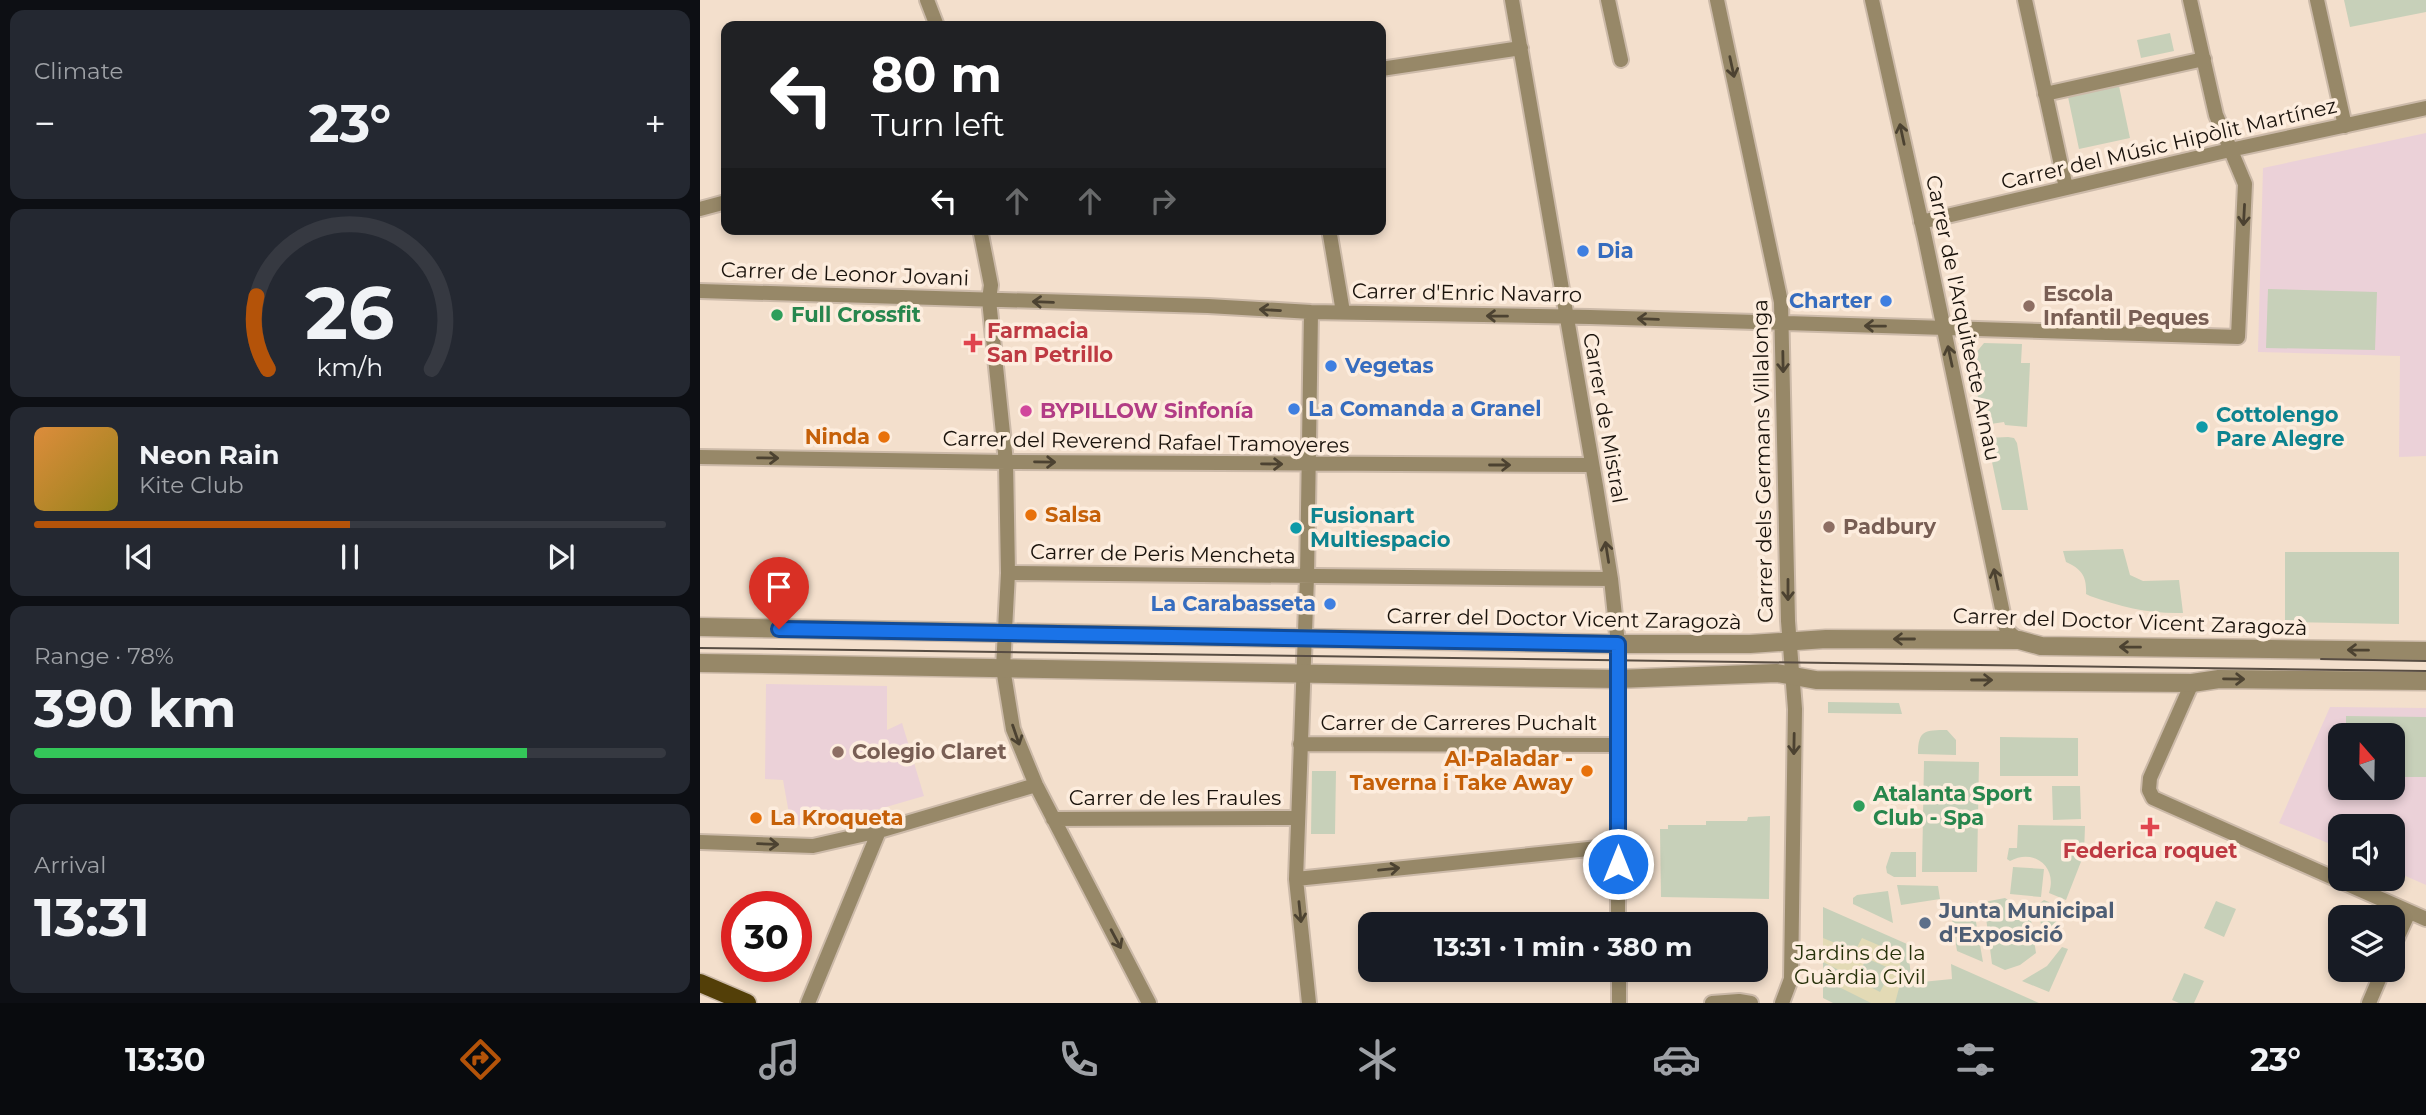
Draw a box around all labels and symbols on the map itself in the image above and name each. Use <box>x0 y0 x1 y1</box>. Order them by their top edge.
one-way arrow <box>1725 55 1739 78</box>
street label: Carrer del Músic Hipòlit Martínez <box>1999 93 2339 194</box>
one-way arrow <box>1894 123 1907 145</box>
street label: Carrer de l'Arquitecte Arnau <box>1921 173 2006 463</box>
one-way arrow <box>2237 203 2250 226</box>
place label: Dia <box>1597 238 1634 263</box>
marker: Dia <box>1575 243 1591 259</box>
street label: Carrer de Leonor Jovani <box>720 257 970 290</box>
street label: Carrer d'Enric Navarro <box>1352 278 1582 307</box>
place label: Escola Infantil Peques <box>2043 281 2209 330</box>
place label: Charter <box>1789 288 1872 313</box>
marker: Charter <box>1878 293 1894 309</box>
one-way arrow <box>1031 295 1054 308</box>
marker: Escola Infantil Peques <box>2021 298 2037 314</box>
street label: Carrer dels Germans Villalonga <box>1747 299 1778 623</box>
place label: Full Crossfit <box>791 302 921 327</box>
one-way arrow <box>1259 303 1282 316</box>
marker: Full Crossfit <box>769 307 785 323</box>
one-way arrow <box>1486 309 1509 322</box>
one-way arrow <box>1636 313 1659 326</box>
place label: Farmacia San Petrillo <box>987 318 1113 367</box>
one-way arrow <box>1864 320 1887 333</box>
street label: Carrer de Mistral <box>1578 331 1633 505</box>
marker: Farmacia San Petrillo <box>965 335 981 351</box>
one-way arrow <box>1942 345 1956 368</box>
one-way arrow <box>1776 351 1790 374</box>
place label: Vegetas <box>1344 353 1434 378</box>
marker: Vegetas <box>1323 358 1339 374</box>
place label: La Comanda a Granel <box>1308 396 1542 421</box>
place label: BYPILLOW Sinfonía <box>1040 398 1254 423</box>
marker: La Comanda a Granel <box>1286 401 1302 417</box>
place label: Cottolengo Pare Alegre <box>2216 402 2345 451</box>
marker: BYPILLOW Sinfonía <box>1018 403 1034 419</box>
marker: Cottolengo Pare Alegre <box>2194 419 2210 435</box>
place label: Ninda <box>805 424 870 449</box>
street label: Carrer del Reverend Rafael Tramoyeres <box>942 425 1350 458</box>
marker: Ninda <box>876 429 892 445</box>
one-way arrow <box>756 451 779 465</box>
one-way arrow <box>1033 455 1056 469</box>
one-way arrow <box>1260 457 1283 471</box>
one-way arrow <box>1488 458 1511 472</box>
place label: Salsa <box>1045 502 1102 527</box>
place label: Fusionart Multiespacio <box>1310 503 1451 552</box>
marker: Salsa <box>1023 507 1039 523</box>
place label: Padbury <box>1843 514 1937 539</box>
marker: Padbury <box>1821 519 1837 535</box>
marker: Fusionart Multiespacio <box>1288 520 1304 536</box>
street label: Carrer de Peris Mencheta <box>1030 539 1296 568</box>
one-way arrow <box>1600 541 1613 564</box>
pin <box>749 557 809 629</box>
one-way arrow <box>1988 568 2002 591</box>
one-way arrow <box>1781 578 1795 601</box>
place label: La Carabasseta <box>1151 591 1316 616</box>
marker: La Carabasseta <box>1322 596 1338 612</box>
street label: Carrer del Doctor Vicent Zaragozà <box>1386 603 1742 634</box>
street label: Carrer del Doctor Vicent Zaragozà <box>1952 603 2308 640</box>
one-way arrow <box>1893 632 1916 646</box>
one-way arrow <box>2119 641 2142 654</box>
one-way arrow <box>2347 644 2370 657</box>
one-way arrow <box>1970 673 1993 687</box>
one-way arrow <box>2222 673 2245 686</box>
street label: Carrer de Carreres Puchalt <box>1321 710 1597 735</box>
one-way arrow <box>1011 723 1023 745</box>
north arrow <box>2328 723 2404 800</box>
one-way arrow <box>1788 732 1801 755</box>
place label: Colegio Claret <box>852 739 1007 764</box>
marker: Colegio Claret <box>830 744 846 760</box>
place label: Al-Paladar - Taverna i Take Away <box>1350 746 1573 795</box>
marker: Al-Paladar - Taverna i Take Away <box>1579 763 1595 779</box>
place label: Atalanta Sport Club - Spa <box>1872 781 2032 830</box>
street label: Carrer de les Fraules <box>1069 785 1281 810</box>
marker: Atalanta Sport Club - Spa <box>1851 798 1867 814</box>
place label: La Kroqueta <box>770 805 904 830</box>
marker: La Kroqueta <box>748 810 764 826</box>
marker: Federica roquet <box>2142 819 2158 835</box>
position arrow <box>1581 827 1655 901</box>
one-way arrow <box>756 838 779 851</box>
place label: Federica roquet <box>2063 838 2237 863</box>
one-way arrow <box>1377 863 1399 876</box>
speed limit sign: 30 <box>721 891 812 982</box>
place label: Junta Municipal d'Exposició <box>1938 898 2115 947</box>
one-way arrow <box>1294 900 1307 923</box>
marker: Junta Municipal d'Exposició <box>1917 915 1933 931</box>
one-way arrow <box>1109 928 1123 949</box>
park label: Jardins de la Guàrdia Civil <box>1793 940 1926 989</box>

